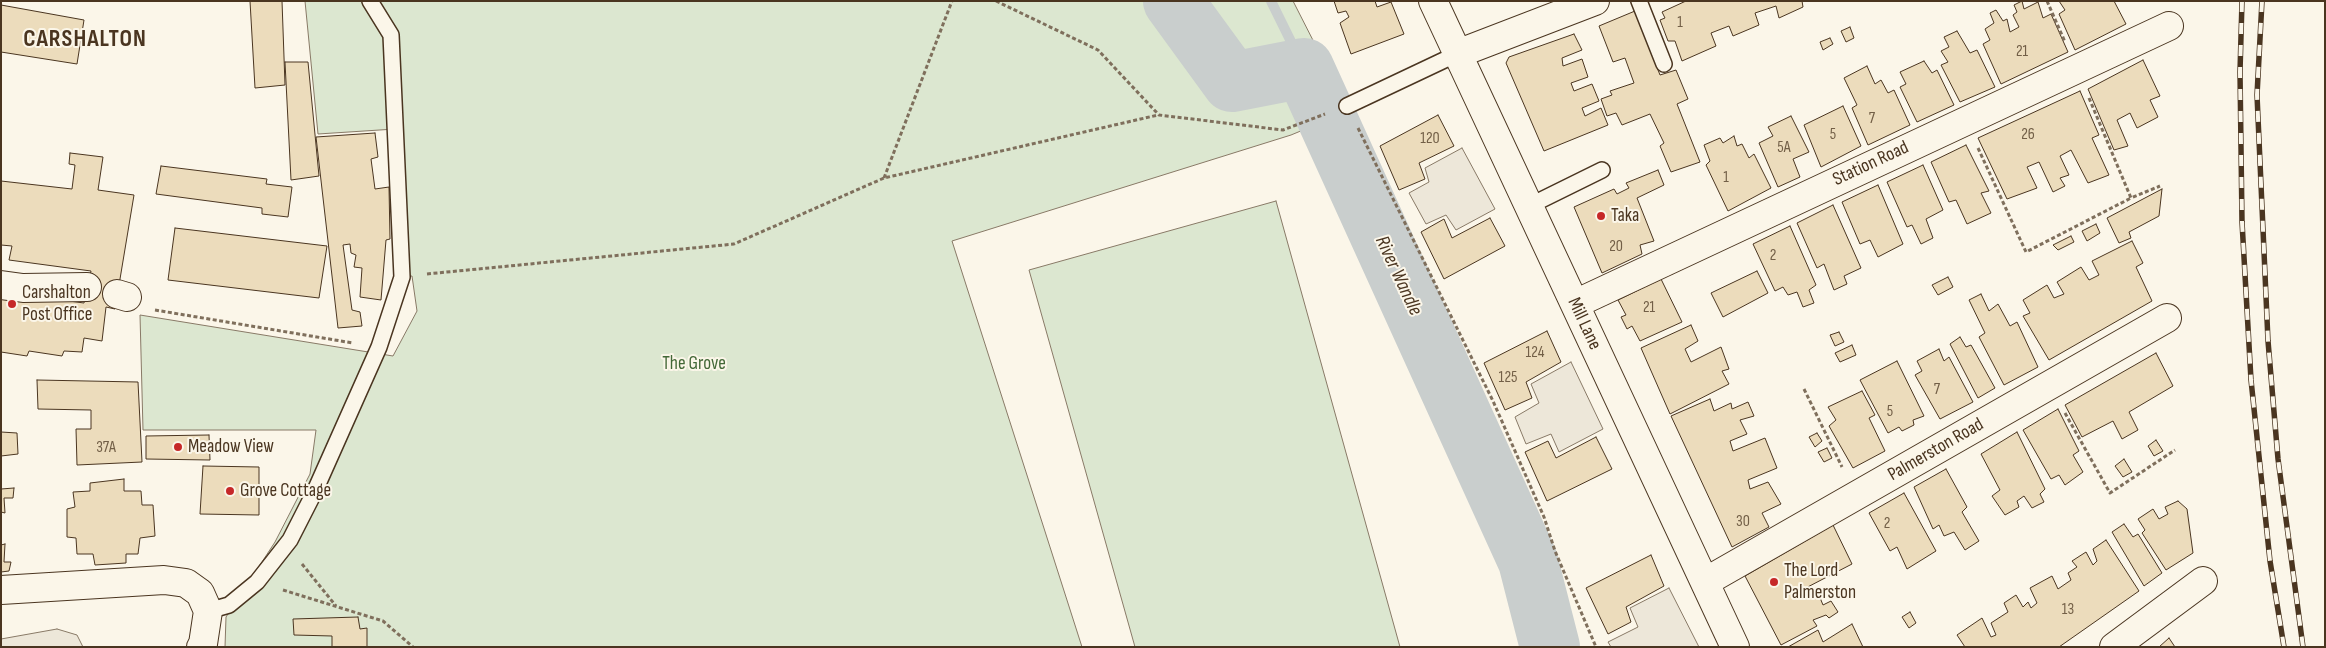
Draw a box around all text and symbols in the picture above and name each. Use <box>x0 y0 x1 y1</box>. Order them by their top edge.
house number: 1 <box>1677 13 1683 33</box>
district label: CARSHALTON <box>22 26 148 54</box>
house number: 21 <box>2016 42 2028 62</box>
house number: 7 <box>1869 109 1875 129</box>
house number: 5 <box>1830 125 1836 145</box>
house number: 26 <box>2021 125 2035 145</box>
house number: 120 <box>1420 129 1440 149</box>
street label: Station Road <box>1829 137 1913 191</box>
house number: 5A <box>1777 138 1791 158</box>
house number: 1 <box>1723 168 1729 188</box>
place label: Taka <box>1611 205 1639 227</box>
marker: Taka <box>1595 210 1607 222</box>
water label: River Wandle <box>1369 232 1427 320</box>
house number: 20 <box>1609 237 1623 257</box>
house number: 2 <box>1770 246 1776 266</box>
place label: Carshalton Post Office <box>22 282 92 326</box>
street label: Mill Lane <box>1562 294 1606 354</box>
marker: Carshalton Post Office <box>6 298 18 310</box>
house number: 21 <box>1643 298 1655 318</box>
house number: 124 <box>1526 343 1544 363</box>
park label: The Grove <box>662 353 726 375</box>
house number: 125 <box>1499 368 1517 388</box>
house number: 7 <box>1934 380 1940 400</box>
house number: 5 <box>1887 402 1893 422</box>
street label: Palmerston Road <box>1884 413 1988 487</box>
place label: Meadow View <box>188 436 274 458</box>
house number: 37A <box>96 438 116 458</box>
marker: Meadow View <box>172 441 184 453</box>
place label: Grove Cottage <box>240 480 331 502</box>
marker: Grove Cottage <box>224 485 236 497</box>
house number: 30 <box>1736 512 1750 532</box>
house number: 2 <box>1884 514 1890 534</box>
place label: The Lord Palmerston <box>1784 560 1856 604</box>
marker: The Lord Palmerston <box>1768 576 1780 588</box>
house number: 13 <box>2062 600 2074 620</box>

